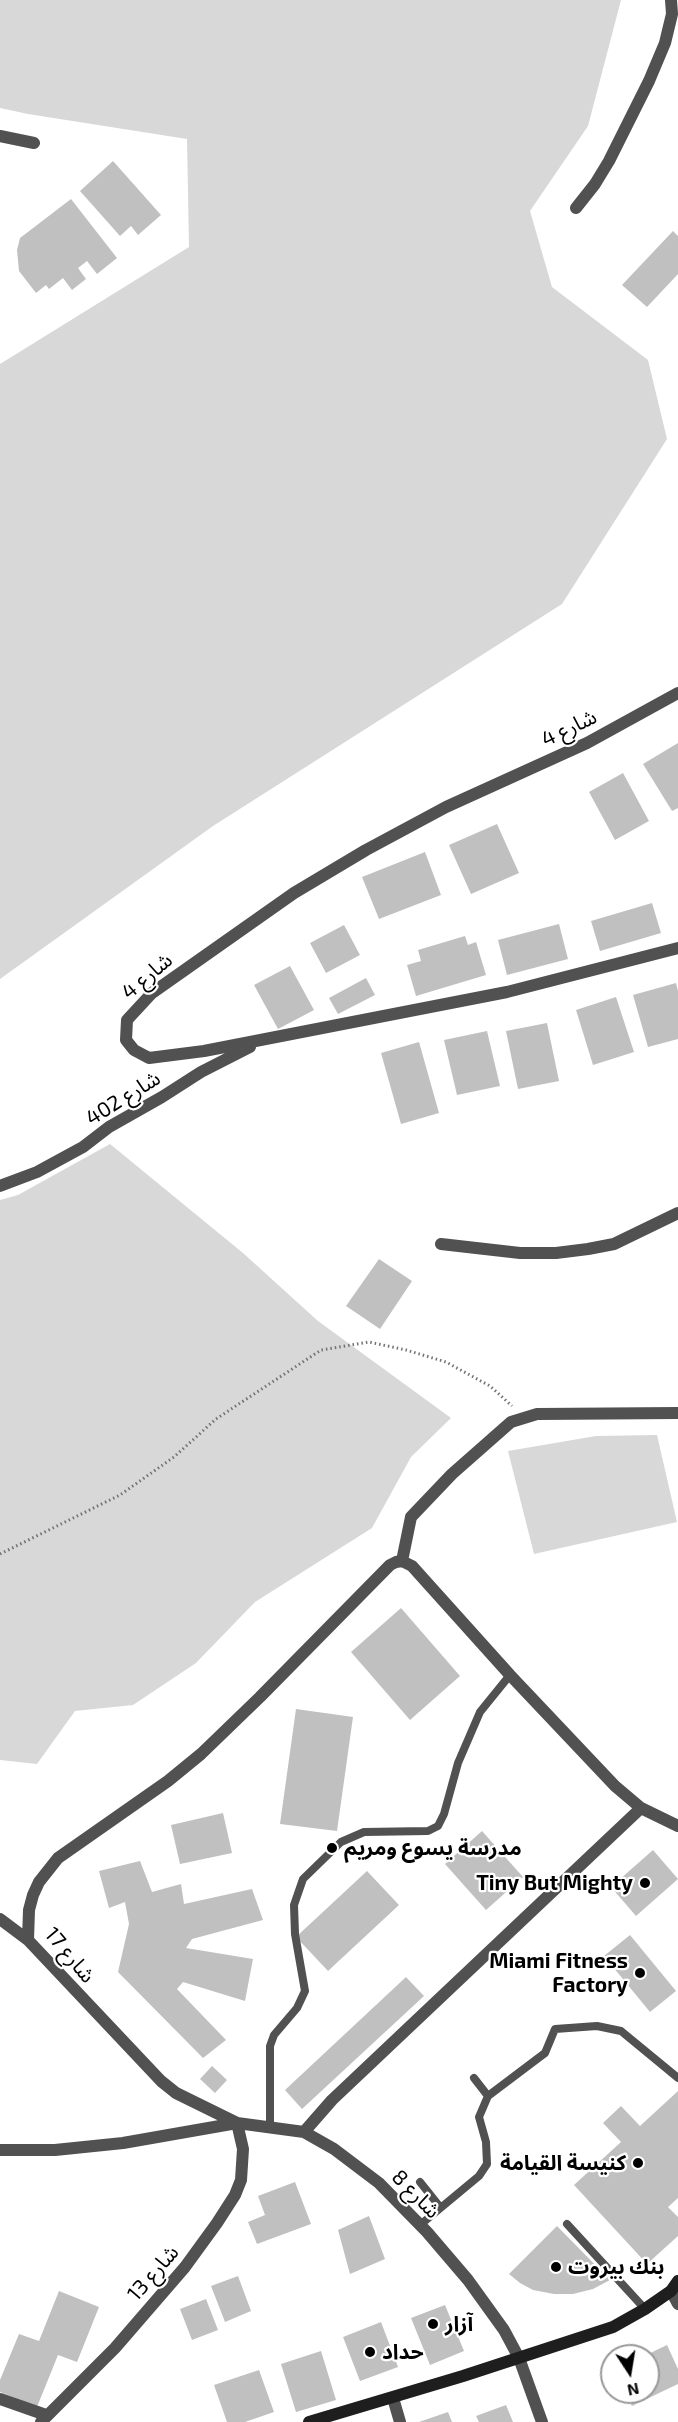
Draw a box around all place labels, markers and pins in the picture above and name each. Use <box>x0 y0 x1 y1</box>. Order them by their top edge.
place label: مدرسة يسوع ومريم <box>344 1835 522 1861</box>
marker: مدرسة يسوع ومريم <box>325 1841 339 1855</box>
place label: Tiny But Mighty <box>476 1870 633 1896</box>
marker: Tiny But Mighty <box>638 1876 652 1890</box>
place label: Miami Fitness Factory <box>489 1948 628 1998</box>
marker: Miami Fitness Factory <box>633 1966 647 1980</box>
place label: كنيسة القيامة <box>500 2150 626 2176</box>
marker: كنيسة القيامة <box>631 2156 645 2170</box>
place label: بنك بيروت <box>568 2254 664 2280</box>
marker: بنك بيروت <box>549 2260 563 2274</box>
place label: آزار <box>445 2311 473 2337</box>
marker: آزار <box>426 2317 440 2331</box>
place label: حداد <box>382 2339 424 2365</box>
marker: حداد <box>363 2345 377 2359</box>

